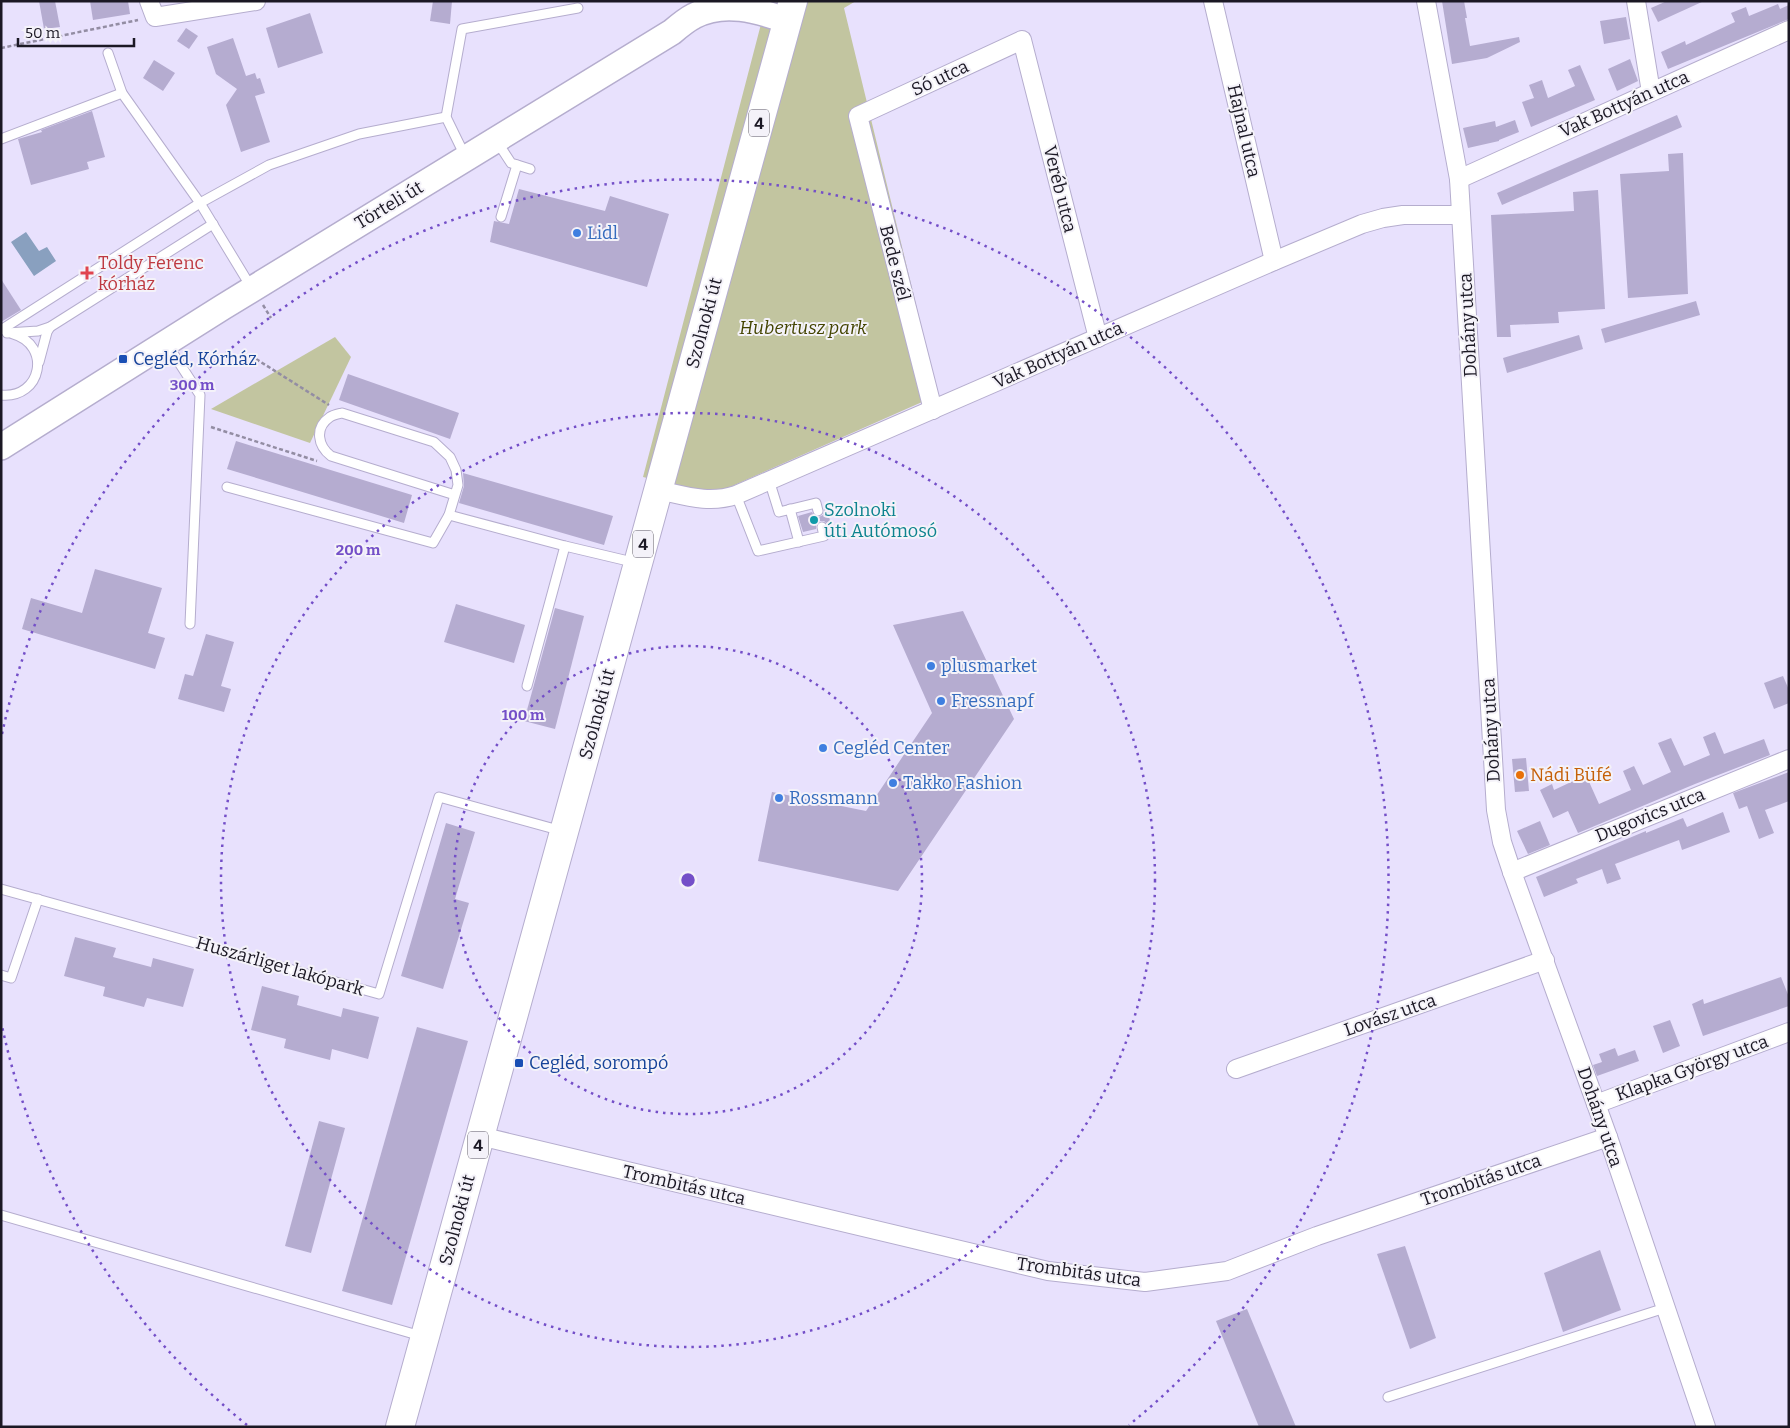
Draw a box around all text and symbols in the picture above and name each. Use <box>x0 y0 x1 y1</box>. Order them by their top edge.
scale bar <box>18 15 134 47</box>
text: 50 m <box>25 24 61 42</box>
street label: Só utca <box>908 55 972 101</box>
street label: Vak Bottyán utca <box>1556 66 1692 142</box>
street label: Hajnal utca <box>1223 82 1265 180</box>
road number: 4 <box>749 110 769 136</box>
street label: Veréb utca <box>1039 143 1081 235</box>
street label: Törteli út <box>351 176 428 234</box>
place label: Lidl <box>587 222 618 244</box>
street label: Bede szél <box>875 223 915 303</box>
marker: Lidl <box>571 227 583 239</box>
place label: Toldy Ferenc kórház <box>98 252 204 295</box>
marker: Toldy Ferenc kórház <box>80 266 94 280</box>
street label: Dohány utca <box>1454 272 1482 378</box>
street label: Szolnoki út <box>681 275 727 371</box>
park label: Hubertusz park <box>739 317 867 339</box>
street label: Vak Bottyán utca <box>990 317 1126 393</box>
place label: Cegléd, Kórház <box>133 348 257 370</box>
marker: Cegléd, Kórház <box>117 353 129 365</box>
text: 300 m <box>170 376 215 394</box>
place label: Szolnoki úti Autómosó <box>824 499 937 542</box>
marker: Szolnoki úti Autómosó <box>808 514 820 526</box>
road number: 4 <box>633 530 653 558</box>
text: 200 m <box>336 541 381 559</box>
place label: plusmarket <box>941 655 1038 677</box>
marker: plusmarket <box>925 660 937 672</box>
street label: Szolnoki út <box>574 666 620 762</box>
street label: Dohány utca <box>1477 677 1505 783</box>
place label: Fressnapf <box>951 690 1035 712</box>
marker: Fressnapf <box>935 695 947 707</box>
text: 100 m <box>502 706 545 724</box>
place label: Cegléd Center <box>833 737 950 759</box>
marker: Cegléd Center <box>817 742 829 754</box>
place label: Nádi Büfé <box>1530 764 1612 786</box>
marker: Nádi Büfé <box>1514 769 1526 781</box>
place label: Takko Fashion <box>903 772 1023 794</box>
marker: Takko Fashion <box>887 777 899 789</box>
street label: Dugovics utca <box>1592 783 1708 847</box>
place label: Rossmann <box>789 787 878 809</box>
marker: Rossmann <box>773 792 785 804</box>
centre of rings <box>679 871 697 889</box>
street label: Huszárliget lakópark <box>193 931 367 1001</box>
street label: Lovász utca <box>1341 989 1439 1041</box>
street label: Klapka György utca <box>1613 1030 1771 1106</box>
place label: Cegléd, sorompó <box>529 1052 668 1074</box>
marker: Cegléd, sorompó <box>513 1057 525 1069</box>
street label: Dohány utca <box>1573 1064 1627 1170</box>
road number: 4 <box>468 1132 488 1158</box>
street label: Trombitás utca <box>1418 1149 1544 1211</box>
street label: Trombitás utca <box>620 1160 748 1210</box>
street label: Szolnoki út <box>434 1172 480 1268</box>
street label: Trombitás utca <box>1015 1252 1143 1292</box>

